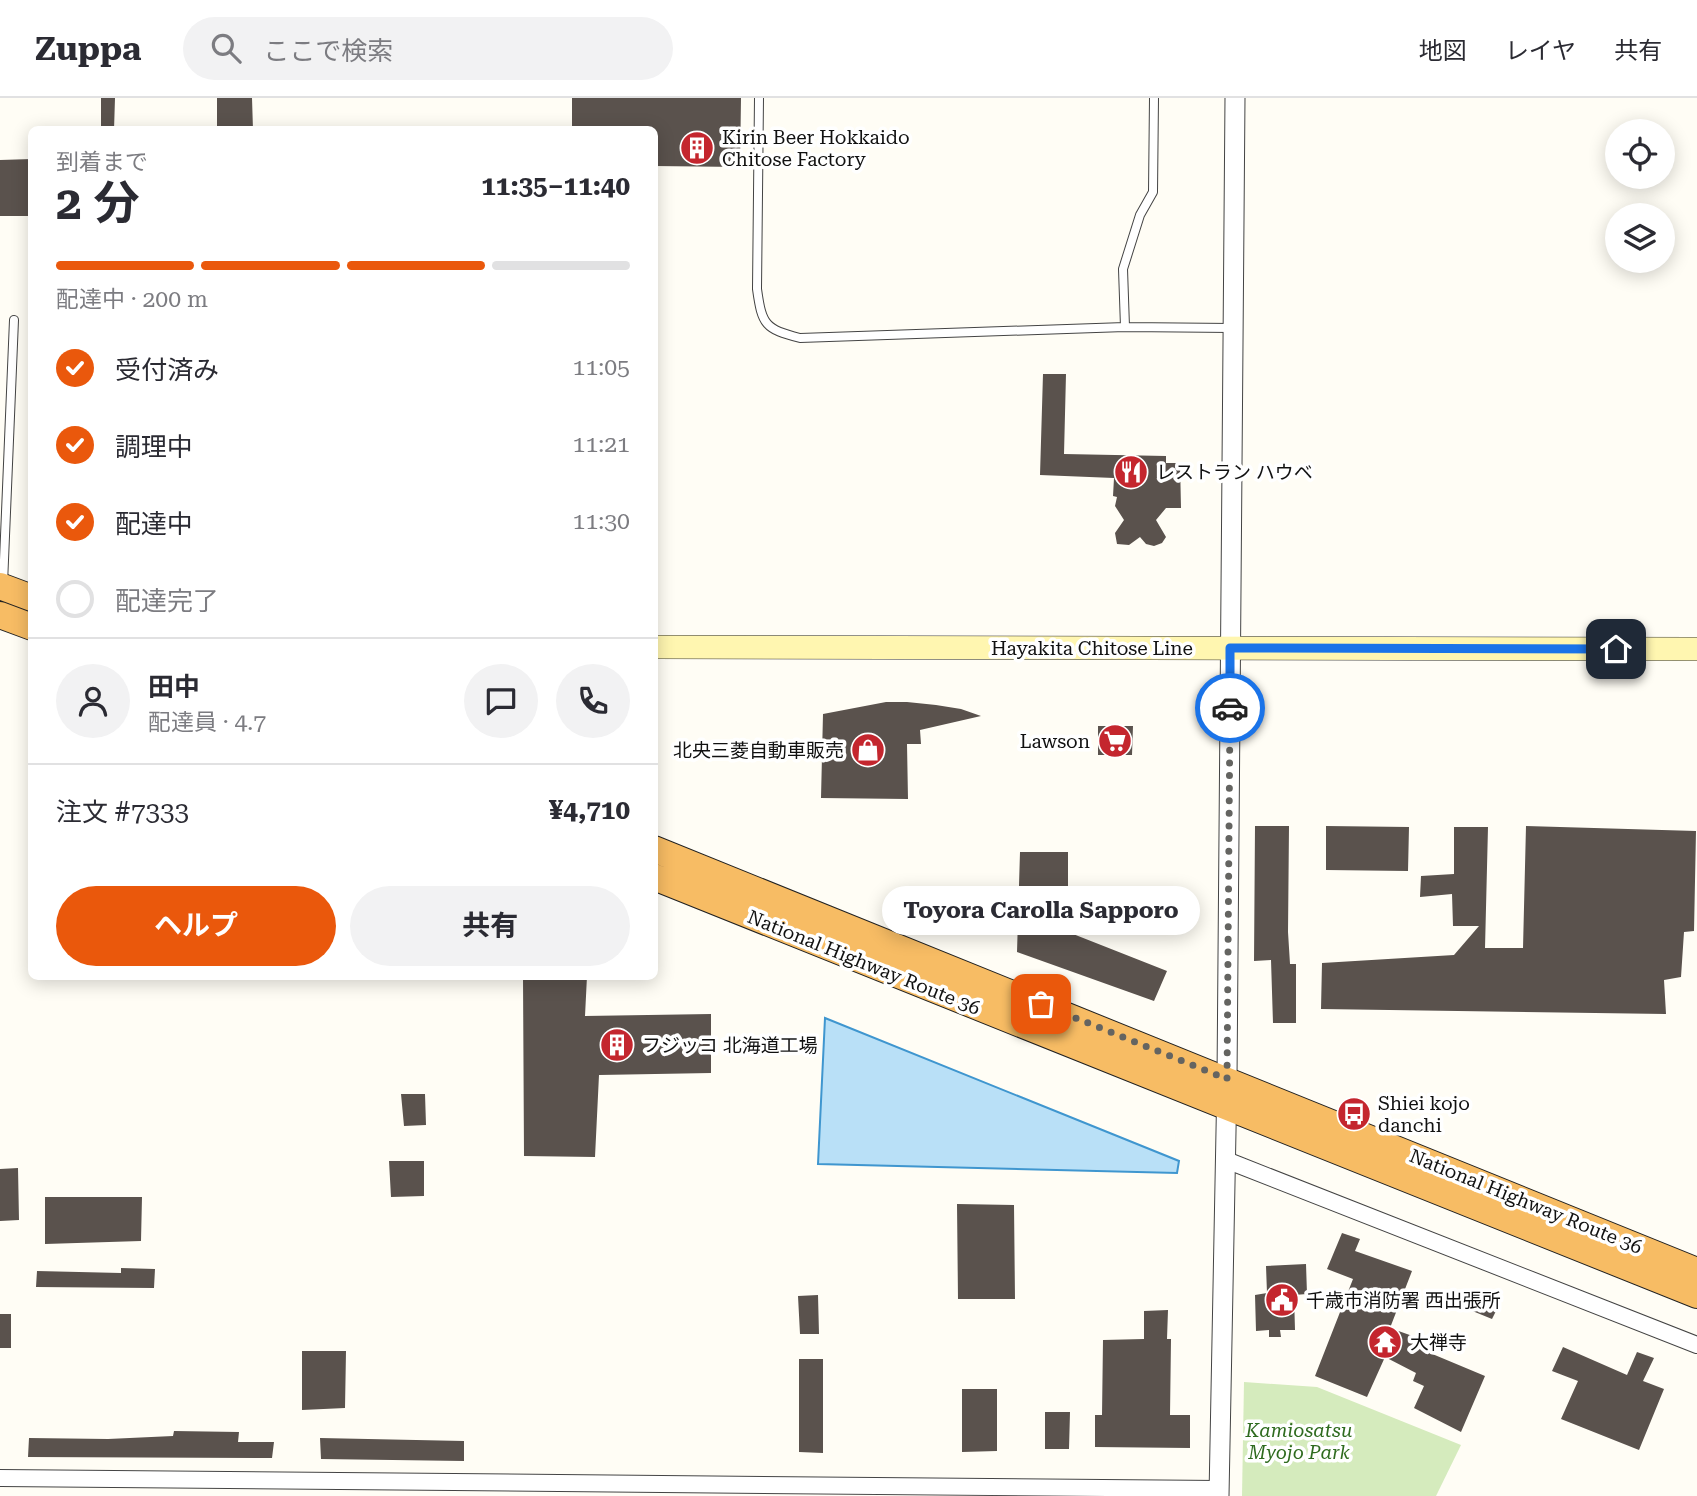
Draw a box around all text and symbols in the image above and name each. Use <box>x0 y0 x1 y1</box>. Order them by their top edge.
search box <box>183 17 673 80</box>
text: Zuppa <box>35 29 141 68</box>
icon: search <box>207 29 245 67</box>
text: ここで検索 <box>263 36 393 66</box>
text: 地図 <box>1419 37 1467 65</box>
text: レイヤ <box>1505 37 1576 65</box>
text: 共有 <box>1614 37 1662 65</box>
map controls <box>1605 119 1675 273</box>
button: locate <box>1605 119 1675 189</box>
place label: Kirin Beer Hokkaido Chitose Factory <box>722 126 910 171</box>
building icon: Kirin Beer Hokkaido Chitose Factory <box>678 129 716 167</box>
text: 到着まで <box>56 149 148 176</box>
text: 11:35–11:40 <box>481 171 630 201</box>
text: 2 分 <box>56 176 139 230</box>
button: layers <box>1605 203 1675 273</box>
text: 配達中 · 200 m <box>56 286 208 313</box>
icon: check <box>56 349 94 387</box>
text: 11:05 <box>573 354 630 381</box>
text: 受付済み <box>115 355 219 385</box>
icon: check <box>56 426 94 464</box>
text: 11:21 <box>573 431 630 458</box>
text: 調理中 <box>115 432 193 462</box>
restaurant icon: レストラン ハウベ <box>1112 453 1150 491</box>
place label: レストラン ハウベ <box>1156 461 1313 484</box>
icon: check <box>56 503 94 541</box>
text: 11:30 <box>573 508 630 535</box>
text: 配達中 <box>115 509 193 539</box>
text: 配達完了 <box>115 586 219 616</box>
pin <box>1586 619 1646 679</box>
icon: home <box>1597 630 1635 668</box>
street label: Hayakita Chitose Line <box>991 637 1193 660</box>
button: person <box>56 664 130 738</box>
button: chat <box>464 664 538 738</box>
button: phone <box>556 664 630 738</box>
text: 田中 <box>148 672 200 702</box>
courier <box>1195 673 1265 743</box>
icon: car <box>1211 689 1249 727</box>
text: 配達員 · 4.7 <box>148 709 266 736</box>
supermarket icon: Lawson <box>1096 722 1134 760</box>
place label: Lawson <box>1020 730 1090 753</box>
shop icon: 北央三菱自動車販売 <box>849 731 887 769</box>
place label: 北央三菱自動車販売 <box>673 739 844 762</box>
text: ¥4,710 <box>549 795 630 825</box>
text: 注文 #7333 <box>56 797 189 827</box>
callout: Toyora Carolla Sapporo <box>882 885 1200 934</box>
button: ヘルプ <box>56 886 336 966</box>
button: 共有 <box>350 886 630 966</box>
text: Toyora Carolla Sapporo <box>903 897 1179 924</box>
street label: National Highway Route 36 <box>744 905 984 1020</box>
pin <box>1011 974 1071 1034</box>
icon: bag <box>1022 985 1060 1023</box>
building icon: フジッコ 北海道工場 <box>598 1026 636 1064</box>
place label: フジッコ 北海道工場 <box>642 1034 818 1057</box>
place label: Shiei kojo danchi <box>1378 1092 1470 1137</box>
bus stop icon: Shiei kojo danchi <box>1335 1095 1373 1133</box>
street label: National Highway Route 36 <box>1406 1144 1646 1259</box>
public building icon: 千歳市消防署 西出張所 <box>1263 1281 1301 1319</box>
place label: 千歳市消防署 西出張所 <box>1306 1289 1501 1312</box>
temple icon: 大禅寺 <box>1366 1323 1404 1361</box>
place label: 大禅寺 <box>1410 1331 1467 1354</box>
park label: Kamiosatsu Myojo Park <box>1245 1419 1353 1464</box>

